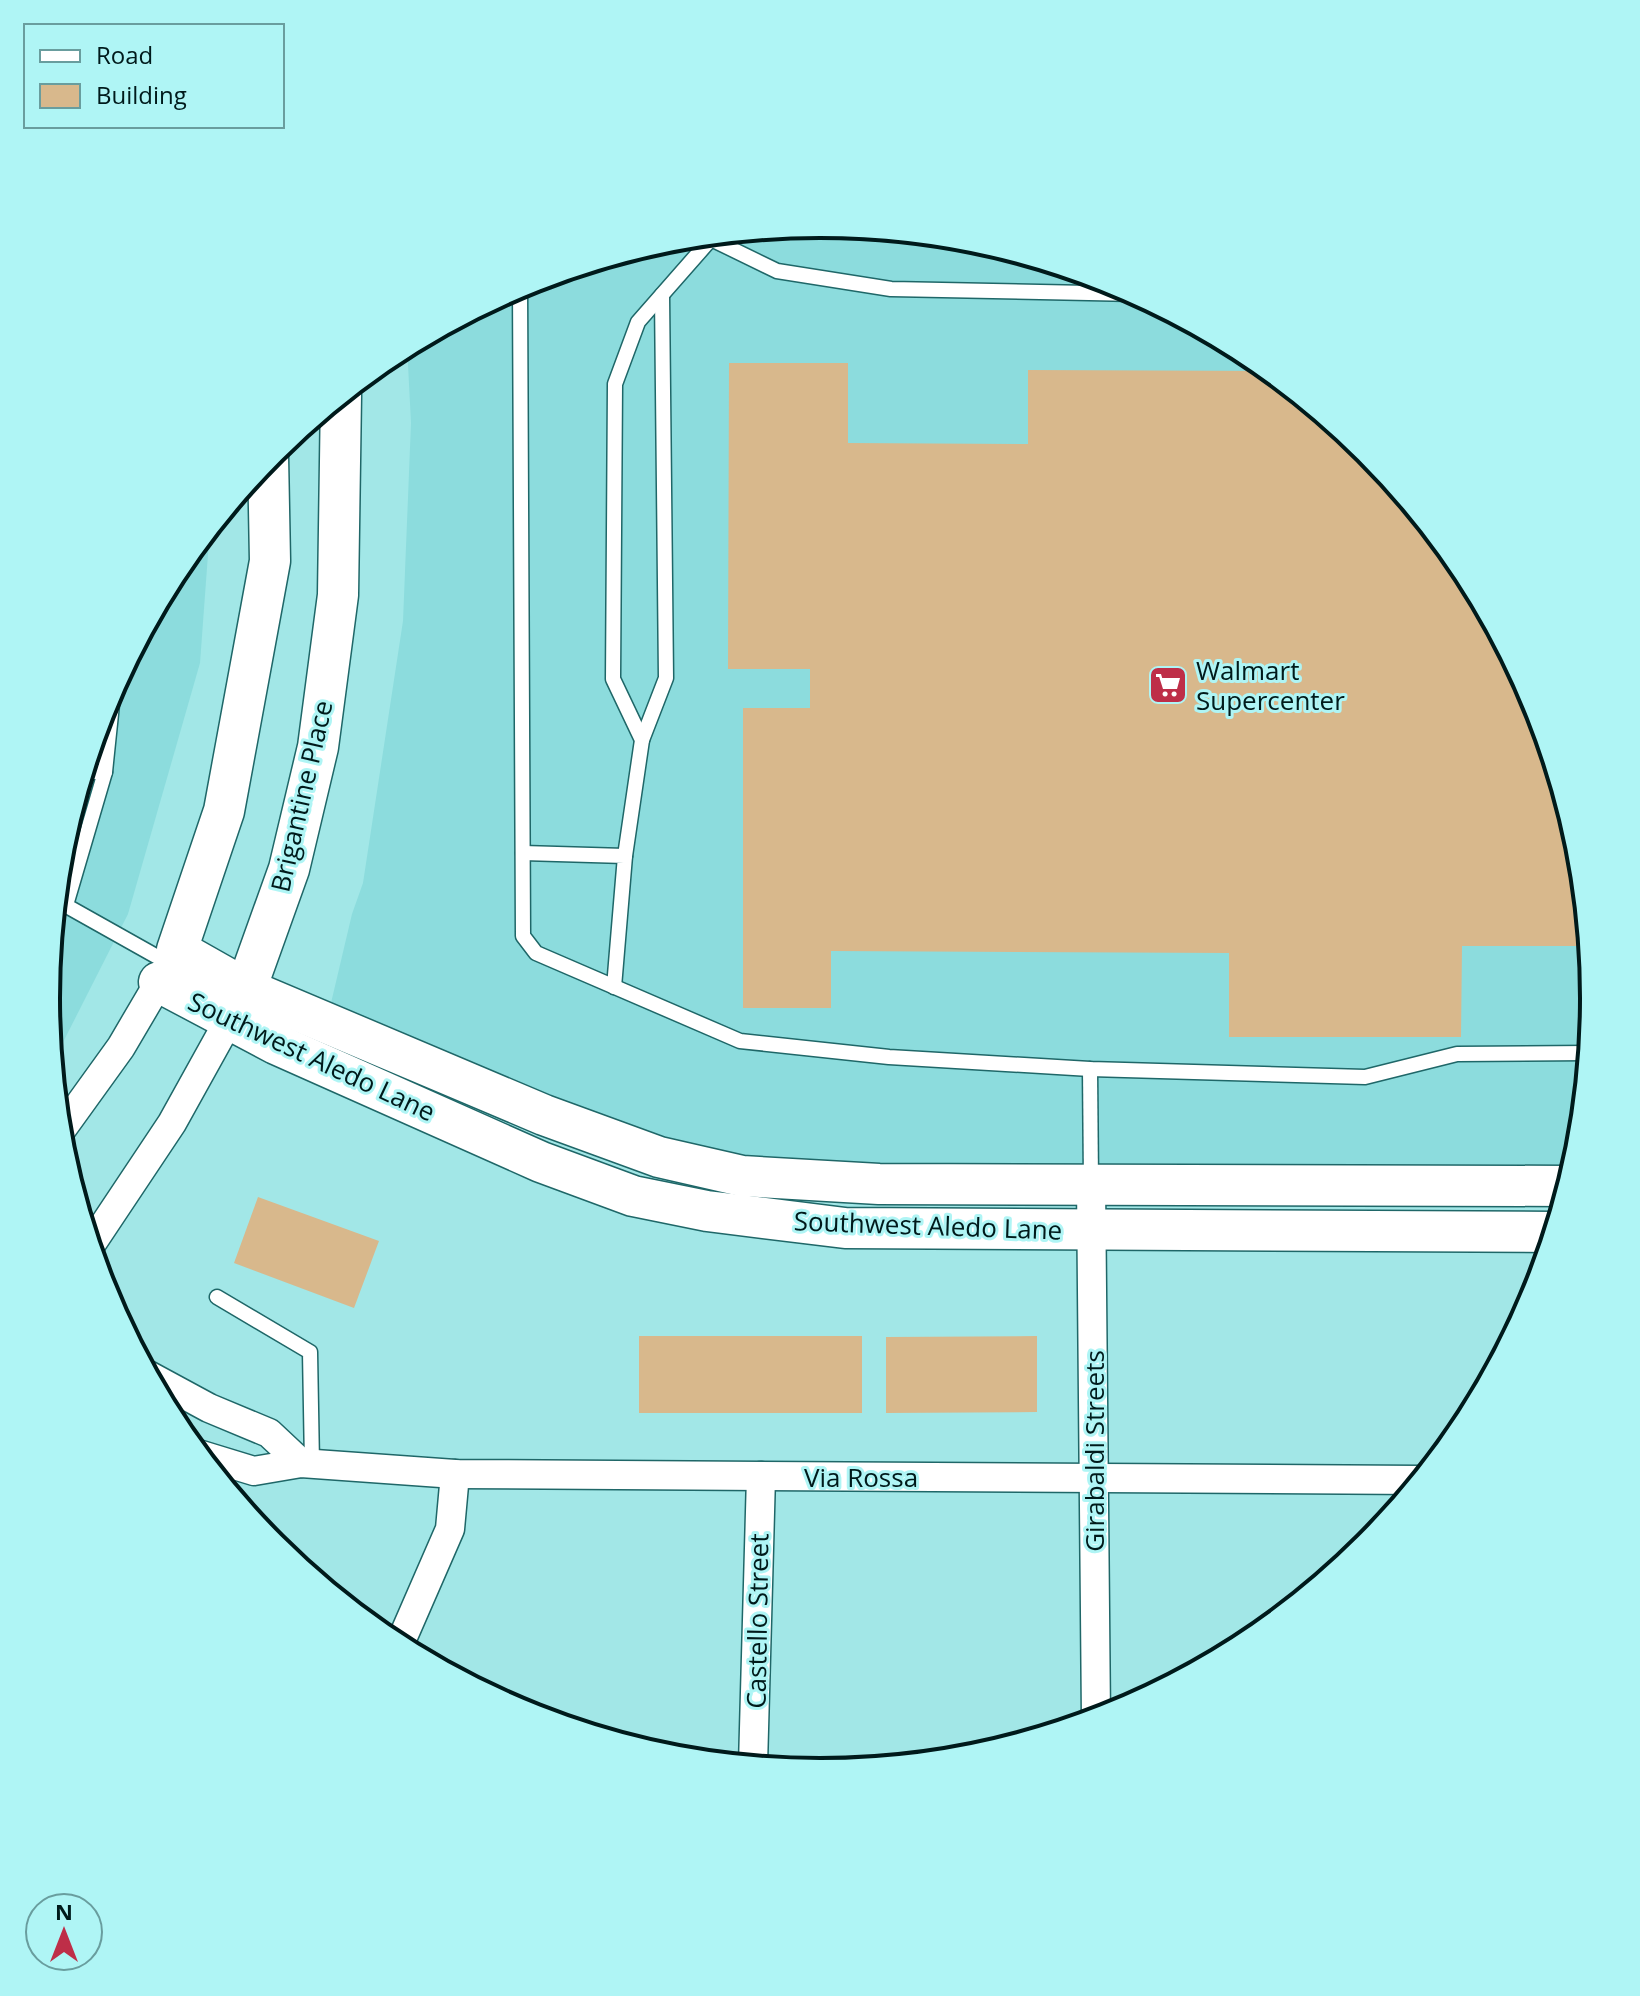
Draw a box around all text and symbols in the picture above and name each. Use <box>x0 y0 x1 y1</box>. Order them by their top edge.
legend <box>24 24 284 128</box>
text: Road <box>96 38 153 71</box>
text: Building <box>96 78 187 111</box>
place label: Walmart Supercenter <box>1196 652 1345 718</box>
supermarket icon: Walmart Supercenter <box>1147 664 1189 706</box>
street label: Brigantine Place <box>261 697 341 895</box>
street label: Southwest Aledo Lane <box>183 983 441 1129</box>
street label: Southwest Aledo Lane <box>793 1202 1063 1248</box>
street label: Girabaldi Streets <box>1076 1350 1112 1552</box>
street label: Via Rossa <box>804 1459 918 1495</box>
street label: Castello Street <box>737 1533 777 1709</box>
north arrow <box>24 1892 104 1972</box>
text: N <box>55 1896 73 1926</box>

